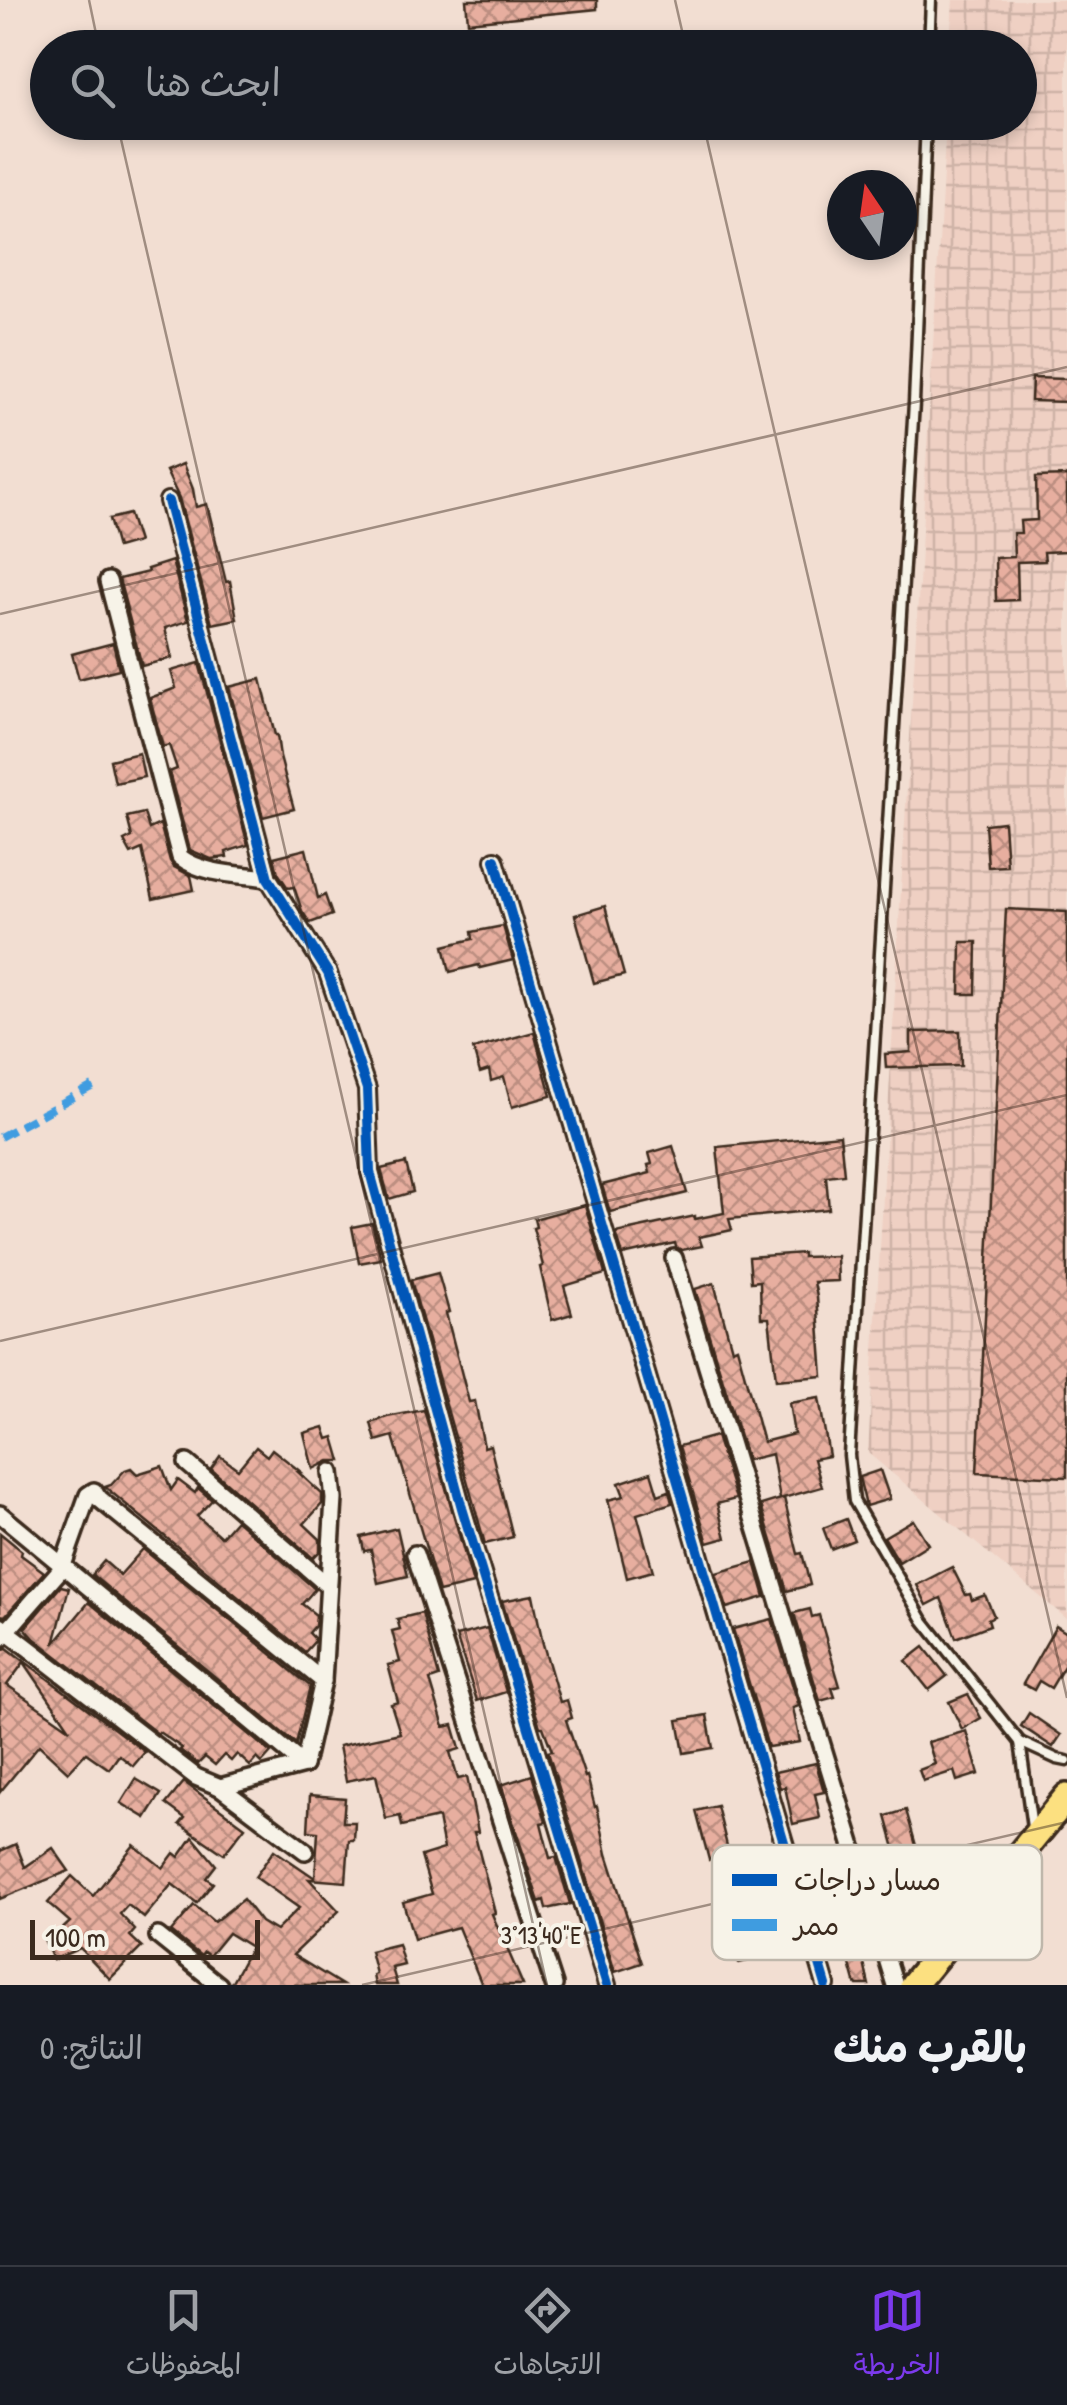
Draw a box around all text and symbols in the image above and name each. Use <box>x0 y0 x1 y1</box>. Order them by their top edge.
search box <box>30 30 1037 140</box>
text: ابحث هنا <box>145 56 281 108</box>
icon: search <box>65 58 120 113</box>
north arrow <box>827 170 917 260</box>
legend <box>712 1845 1042 1960</box>
text: مسار دراجات <box>794 1861 941 1899</box>
text: ممر <box>792 1906 839 1944</box>
scale bar <box>30 1915 260 1960</box>
text: 100 m <box>45 1918 106 1956</box>
text: 3°13'40"E <box>501 1918 581 1952</box>
text: بالقرب منك <box>833 2018 1027 2075</box>
text: النتائج: 0 <box>40 2026 143 2069</box>
tab: المحفوظات <box>126 2283 241 2389</box>
tab: الاتجاهات <box>493 2283 602 2389</box>
tab: الخريطة <box>854 2283 941 2389</box>

